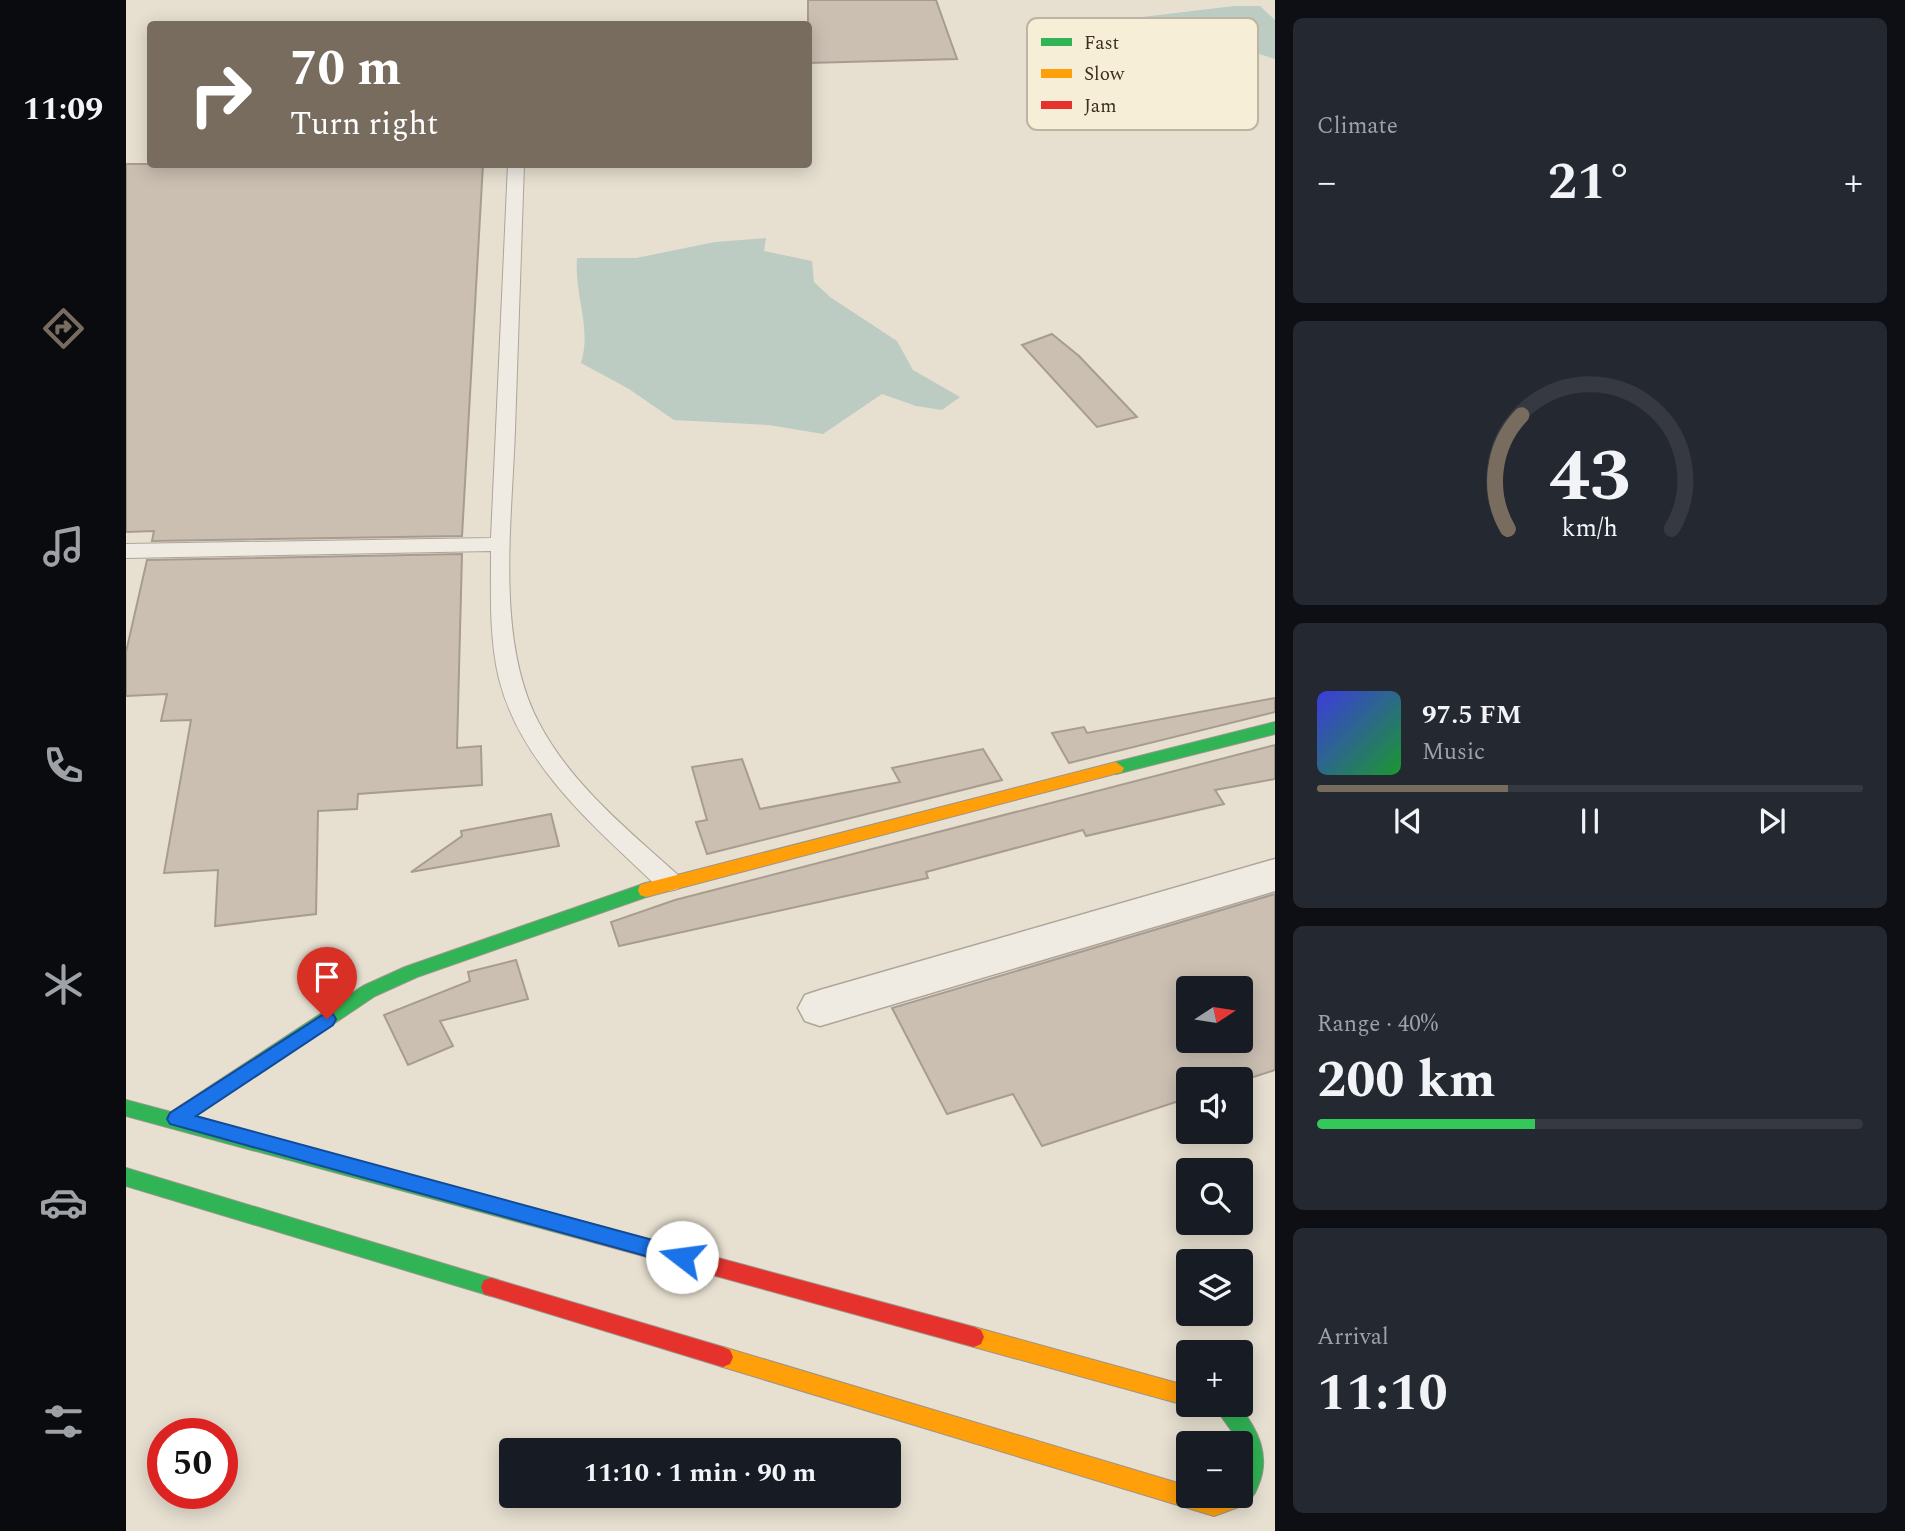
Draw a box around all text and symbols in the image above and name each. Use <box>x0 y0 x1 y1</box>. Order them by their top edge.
legend <box>1027 18 1258 130</box>
text: Fast <box>1084 29 1120 58</box>
text: 70 m <box>290 32 401 107</box>
icon: right <box>175 49 266 140</box>
text: Slow <box>1084 60 1125 89</box>
text: 11:09 <box>23 85 103 134</box>
text: Jam <box>1084 92 1116 121</box>
text: Turn right <box>290 100 438 149</box>
text: Climate <box>1317 109 1398 144</box>
text: 21° <box>1548 143 1632 222</box>
text: − <box>1317 154 1336 212</box>
text: + <box>1844 154 1863 212</box>
icon: directions <box>39 304 88 353</box>
text: 43 <box>1549 422 1631 533</box>
text: km/h <box>1562 510 1618 548</box>
icon: music <box>39 522 88 571</box>
text: 97.5 FM <box>1422 695 1522 735</box>
text: Music <box>1422 735 1485 770</box>
icon: phone <box>39 741 88 790</box>
icon: previous <box>1389 802 1427 840</box>
icon: pause <box>1571 802 1609 840</box>
icon: next <box>1753 802 1791 840</box>
pin <box>297 947 357 1019</box>
icon: arrive <box>308 958 346 996</box>
icon: climate <box>39 960 88 1009</box>
north arrow <box>1176 976 1253 1054</box>
map controls <box>1176 976 1253 1508</box>
text: Range · 40% <box>1317 1007 1438 1042</box>
text: 200 km <box>1317 1041 1496 1120</box>
button: sound <box>1176 1067 1253 1144</box>
button: search <box>1176 1158 1253 1235</box>
icon: car <box>39 1178 88 1227</box>
position arrow <box>645 1220 719 1294</box>
button: layers <box>1176 1249 1253 1326</box>
text: Arrival <box>1317 1320 1389 1355</box>
button: + <box>1176 1340 1253 1417</box>
text: 11:10 <box>1317 1354 1448 1433</box>
icon: filters <box>39 1397 88 1446</box>
speed limit sign: 50 <box>147 1418 238 1509</box>
button: − <box>1176 1431 1253 1508</box>
text: 11:10 · 1 min · 90 m <box>584 1453 816 1493</box>

